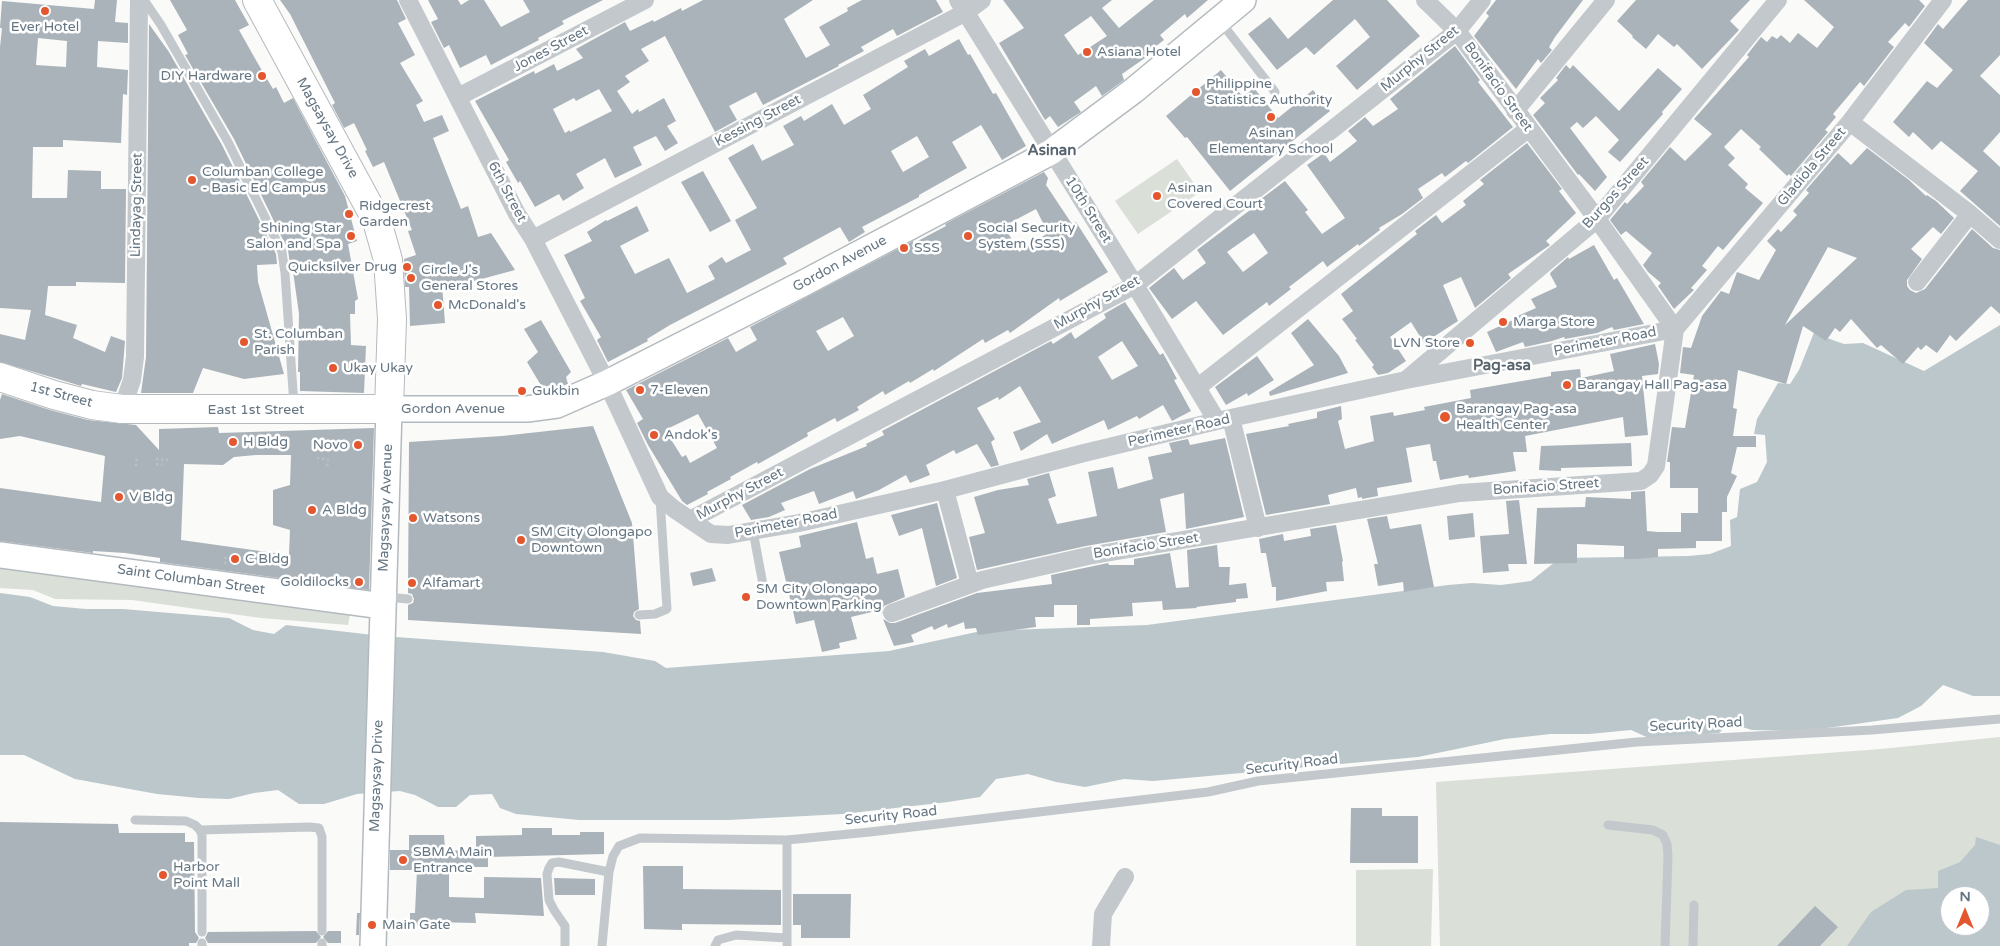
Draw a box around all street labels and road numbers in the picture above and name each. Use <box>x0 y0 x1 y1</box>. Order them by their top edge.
street label: Jones Street <box>511 22 591 76</box>
street label: Murphy Street <box>1378 22 1462 96</box>
street label: Bonifacio Street <box>1460 39 1536 135</box>
street label: Magsaysay Drive <box>292 75 362 181</box>
street label: Kessing Street <box>712 91 804 151</box>
street label: Gladiola Street <box>1774 124 1850 210</box>
street label: Lindayag Street <box>128 153 146 257</box>
street label: Burgos Street <box>1579 154 1653 232</box>
street label: 6th Street <box>484 159 530 225</box>
street label: 10th Street <box>1061 174 1115 246</box>
street label: Gordon Avenue <box>790 232 890 296</box>
street label: Murphy Street <box>1051 272 1143 334</box>
street label: Perimeter Road <box>1552 324 1658 360</box>
street label: 1st Street <box>28 379 94 411</box>
street label: Gordon Avenue <box>401 401 505 417</box>
street label: East 1st Street <box>208 402 304 418</box>
street label: Perimeter Road <box>1126 411 1232 451</box>
street label: Magsaysay Avenue <box>375 444 397 572</box>
street label: Murphy Street <box>694 464 786 524</box>
street label: Bonifacio Street <box>1492 475 1600 499</box>
street label: Perimeter Road <box>733 506 839 542</box>
street label: Bonifacio Street <box>1092 529 1200 563</box>
street label: Saint Columban Street <box>116 561 266 599</box>
street label: Security Road <box>1649 714 1743 736</box>
street label: Magsaysay Drive <box>367 720 387 832</box>
street label: Security Road <box>1245 751 1339 779</box>
street label: Security Road <box>844 803 938 829</box>

